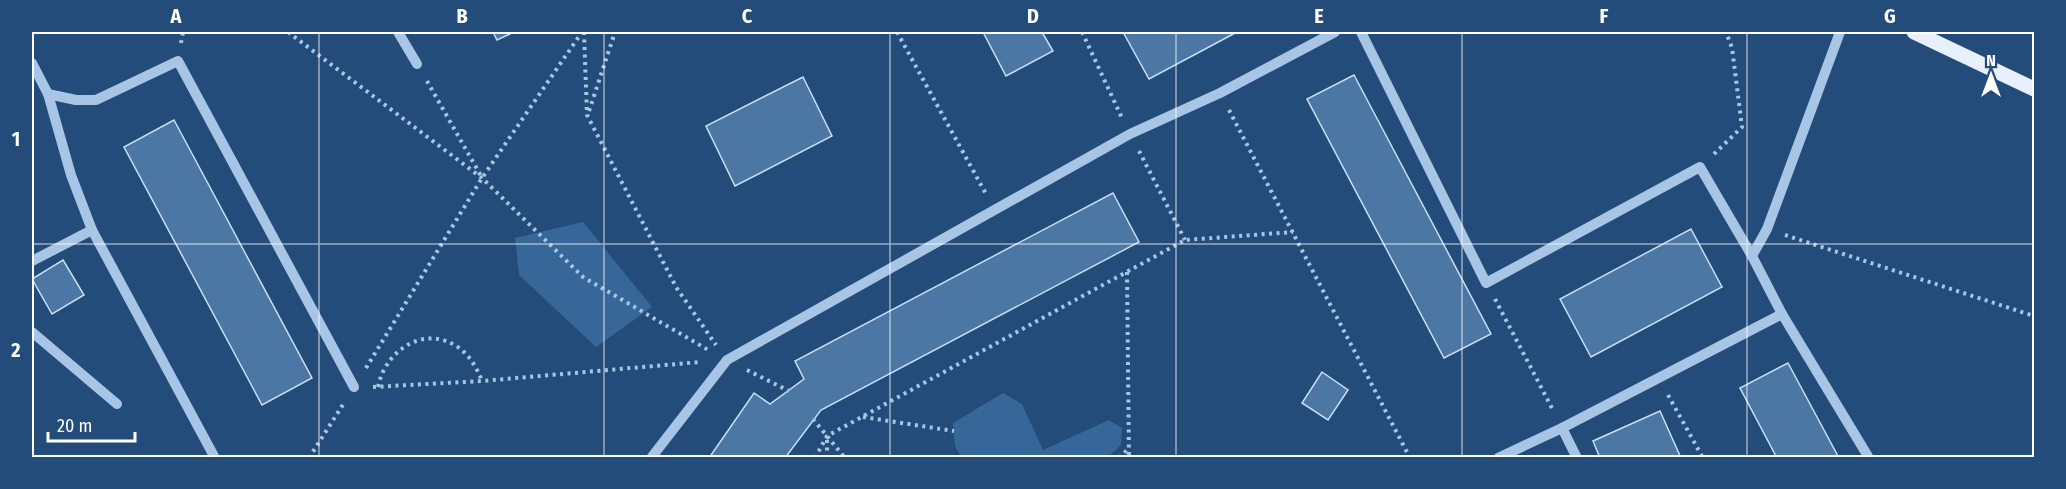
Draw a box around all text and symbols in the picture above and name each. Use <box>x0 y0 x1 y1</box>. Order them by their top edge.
text: A <box>170 4 183 28</box>
text: B <box>456 4 468 28</box>
text: C <box>742 4 753 28</box>
text: D <box>1027 4 1039 28</box>
text: E <box>1314 4 1324 28</box>
text: F <box>1600 4 1609 28</box>
text: G <box>1884 4 1896 28</box>
north arrow <box>1961 45 2021 105</box>
text: N <box>1986 51 1996 70</box>
text: 1 <box>12 127 20 151</box>
text: 2 <box>10 338 21 362</box>
scale bar <box>48 405 135 443</box>
text: 20 m <box>57 415 92 437</box>

